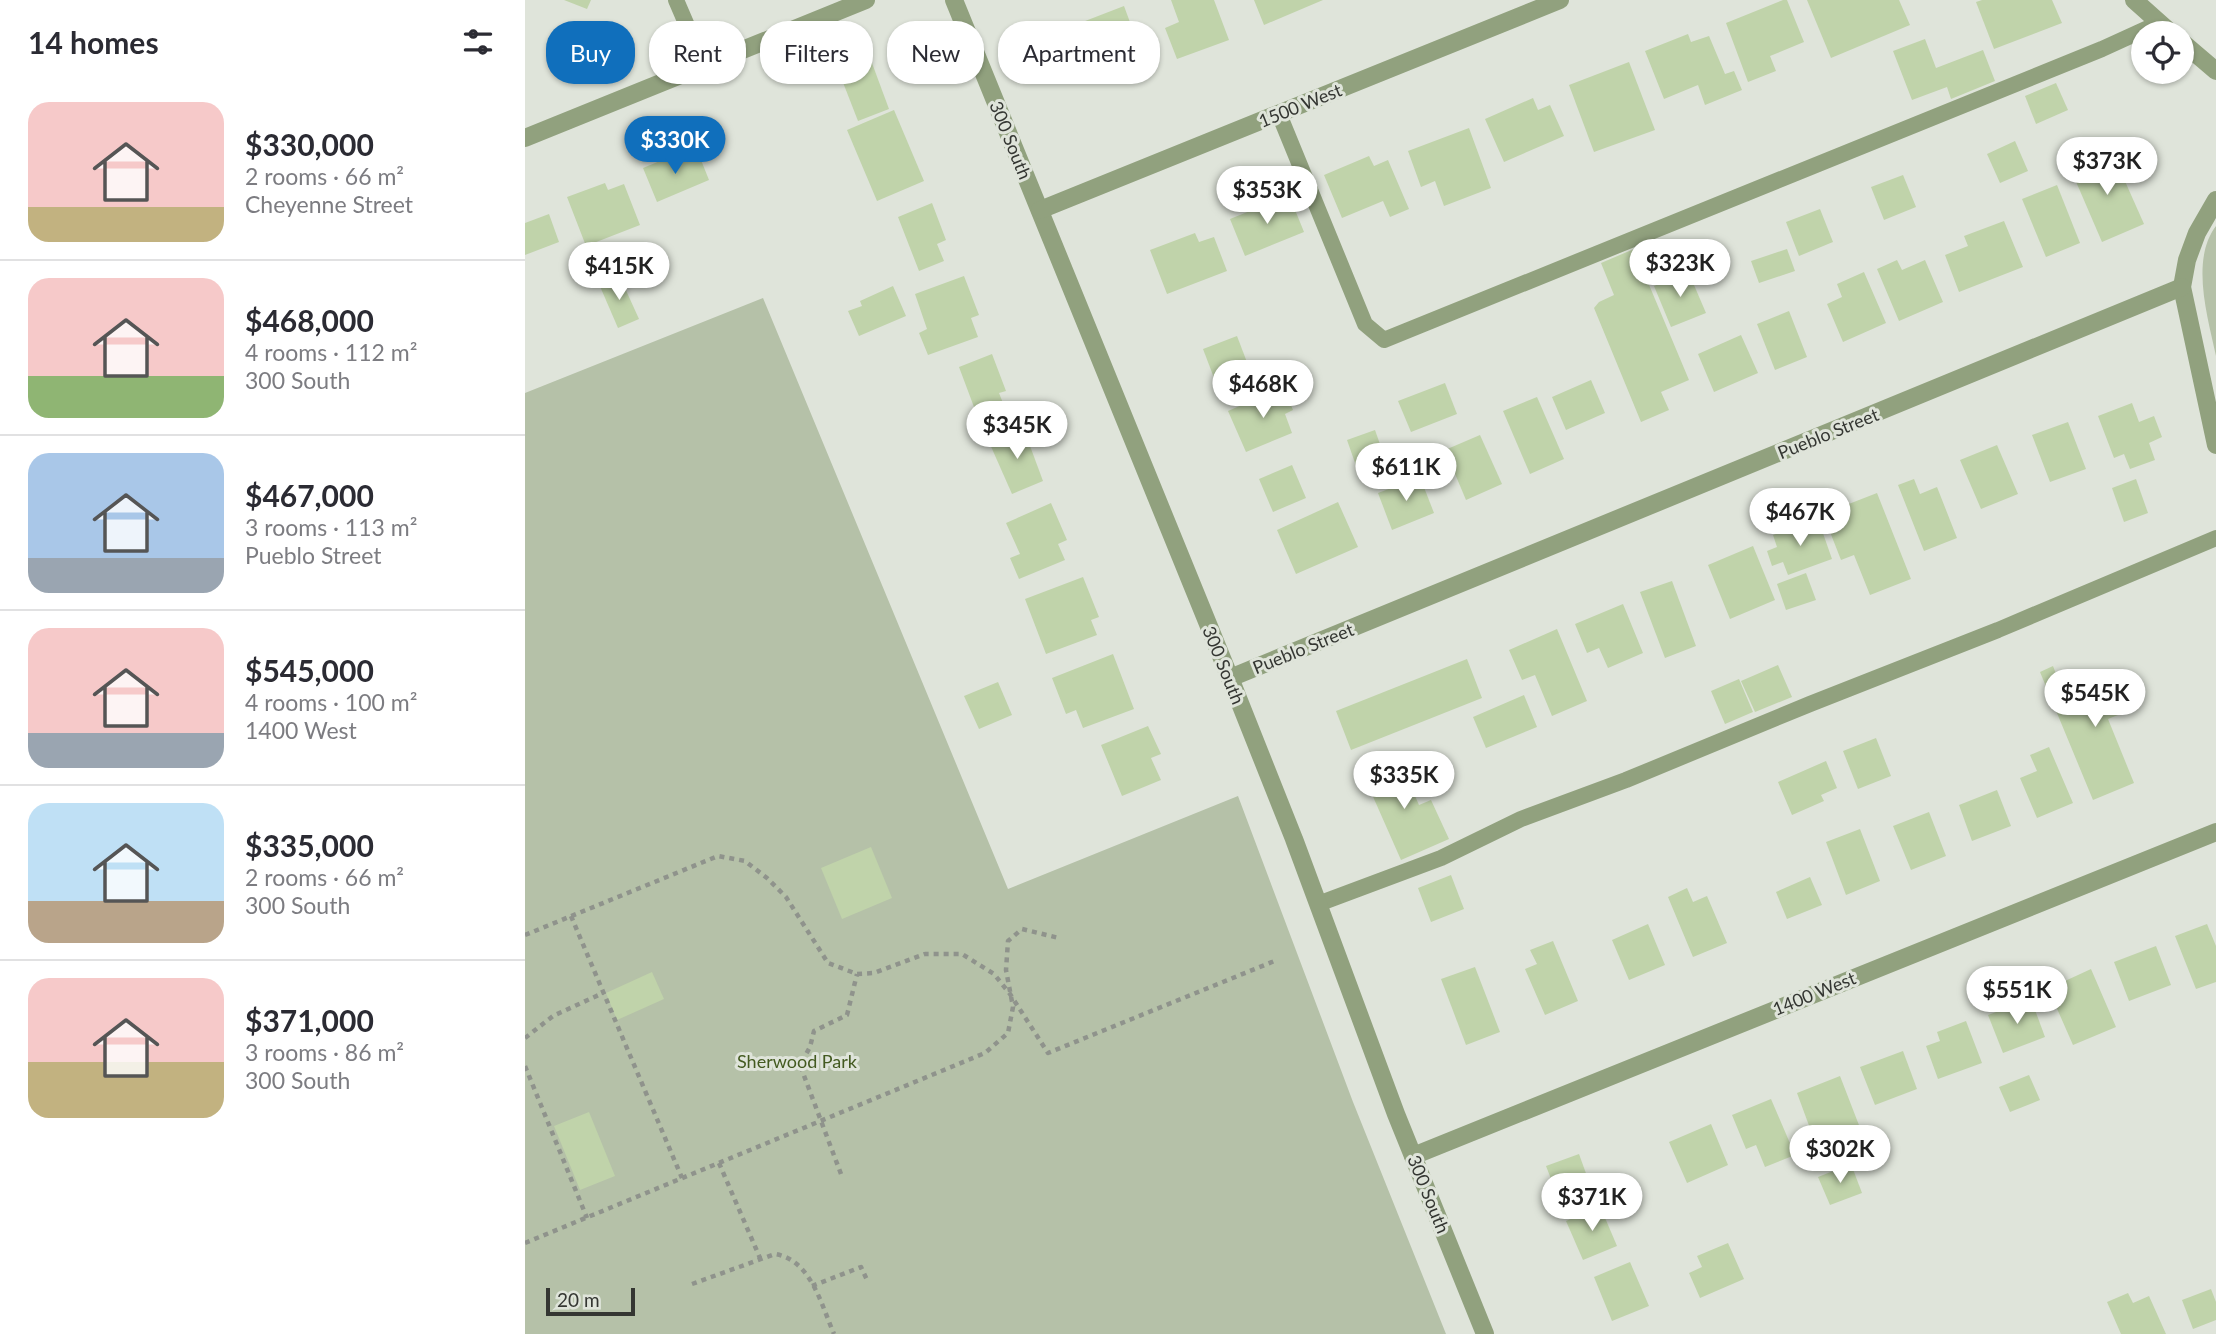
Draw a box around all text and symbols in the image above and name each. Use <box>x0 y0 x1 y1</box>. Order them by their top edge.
chip: Buy <box>546 21 635 84</box>
chip: Rent <box>649 21 746 84</box>
chip: Filters <box>760 21 873 84</box>
chip: New <box>887 21 984 84</box>
chip: Apartment <box>998 21 1160 84</box>
map controls <box>2131 21 2194 84</box>
button: locate <box>2131 21 2194 84</box>
icon: filters <box>459 23 497 61</box>
text: 14 homes <box>28 24 159 60</box>
street label: 1500 West <box>1255 78 1345 132</box>
street label: 300 South <box>985 98 1037 182</box>
pin: $330K <box>626 116 724 176</box>
text: $330K <box>640 125 710 153</box>
text: $330,000 <box>245 126 374 162</box>
icon: home <box>84 130 168 214</box>
pin: $373K <box>2058 138 2156 197</box>
text: $373K <box>2072 146 2142 174</box>
text: 2 rooms · 66 m² <box>245 162 404 190</box>
pin: $353K <box>1218 166 1316 226</box>
text: $353K <box>1232 175 1302 203</box>
text: Cheyenne Street <box>245 190 413 218</box>
pin: $323K <box>1631 240 1729 299</box>
pin: $415K <box>570 243 668 302</box>
text: $323K <box>1645 248 1715 276</box>
text: $415K <box>584 251 654 279</box>
text: $468,000 <box>245 302 374 338</box>
icon: home <box>84 306 168 390</box>
text: 4 rooms · 112 m² <box>245 338 417 366</box>
pin: $468K <box>1214 360 1312 420</box>
text: 300 South <box>245 366 350 394</box>
text: $468K <box>1228 369 1298 397</box>
pin: $345K <box>968 402 1066 461</box>
street label: Pueblo Street <box>1774 403 1882 463</box>
text: $345K <box>982 410 1052 438</box>
pin: $611K <box>1357 444 1455 503</box>
text: $611K <box>1371 452 1441 480</box>
text: $467,000 <box>245 477 374 513</box>
icon: home <box>84 481 168 565</box>
pin: $467K <box>1751 489 1849 548</box>
text: $467K <box>1765 497 1835 525</box>
text: 3 rooms · 113 m² <box>245 513 417 541</box>
text: Pueblo Street <box>245 541 381 569</box>
street label: Pueblo Street <box>1249 618 1357 678</box>
street label: 300 South <box>1198 623 1250 707</box>
text: $545,000 <box>245 652 374 688</box>
icon: home <box>84 656 168 740</box>
pin: $545K <box>2046 670 2144 729</box>
text: $545K <box>2060 678 2130 706</box>
text: 4 rooms · 100 m² <box>245 688 417 716</box>
text: 1400 West <box>245 716 357 744</box>
pin: $335K <box>1355 752 1453 811</box>
text: $335K <box>1369 760 1439 788</box>
text: $335,000 <box>245 827 374 863</box>
icon: home <box>84 831 168 915</box>
text: 2 rooms · 66 m² <box>245 863 404 891</box>
text: 300 South <box>245 891 350 919</box>
street label: 1400 West <box>1769 966 1859 1020</box>
pin: $551K <box>1968 967 2066 1026</box>
text: $551K <box>1982 975 2052 1003</box>
text: $371,000 <box>245 1002 374 1038</box>
icon: home <box>84 1006 168 1090</box>
text: 3 rooms · 86 m² <box>245 1038 404 1066</box>
park label: Sherwood Park <box>737 1050 858 1072</box>
text: 300 South <box>245 1066 350 1094</box>
pin: $302K <box>1791 1126 1889 1185</box>
text: $302K <box>1805 1134 1875 1162</box>
street label: 300 South <box>1403 1152 1455 1236</box>
pin: $371K <box>1543 1174 1641 1233</box>
text: $371K <box>1557 1182 1627 1210</box>
scale bar <box>546 1285 635 1317</box>
text: 20 m <box>557 1288 600 1311</box>

